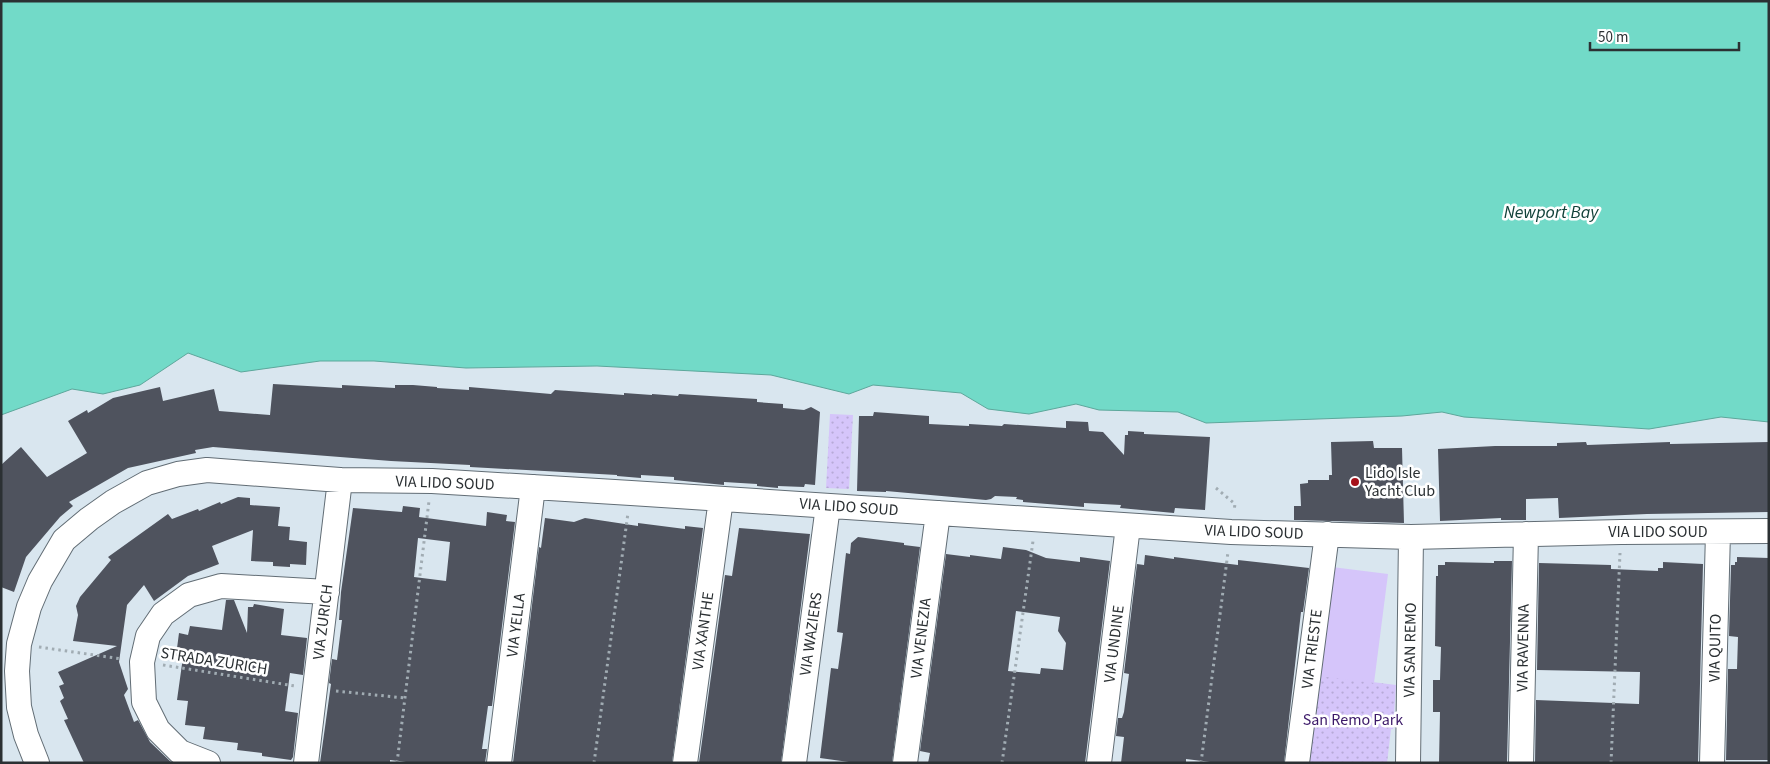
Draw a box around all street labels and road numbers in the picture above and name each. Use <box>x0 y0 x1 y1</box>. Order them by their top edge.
street label: VIA LIDO SOUD <box>395 470 495 496</box>
street label: VIA LIDO SOUD <box>799 493 899 521</box>
street label: VIA LIDO SOUD <box>1204 519 1304 545</box>
street label: VIA LIDO SOUD <box>1608 521 1708 543</box>
street label: VIA ZURICH <box>307 583 339 661</box>
street label: VIA XANTHE <box>687 590 719 672</box>
street label: VIA YELLA <box>501 591 531 658</box>
street label: VIA WAZIERS <box>794 591 828 677</box>
street label: VIA VENEZIA <box>905 596 937 680</box>
street label: VIA SAN REMO <box>1398 602 1422 698</box>
street label: VIA UNDINE <box>1098 604 1130 684</box>
street label: VIA RAVENNA <box>1511 604 1535 692</box>
street label: VIA TRIESTE <box>1296 608 1328 690</box>
street label: VIA QUITO <box>1703 614 1727 682</box>
street label: STRADA ZURICH <box>159 642 269 680</box>

